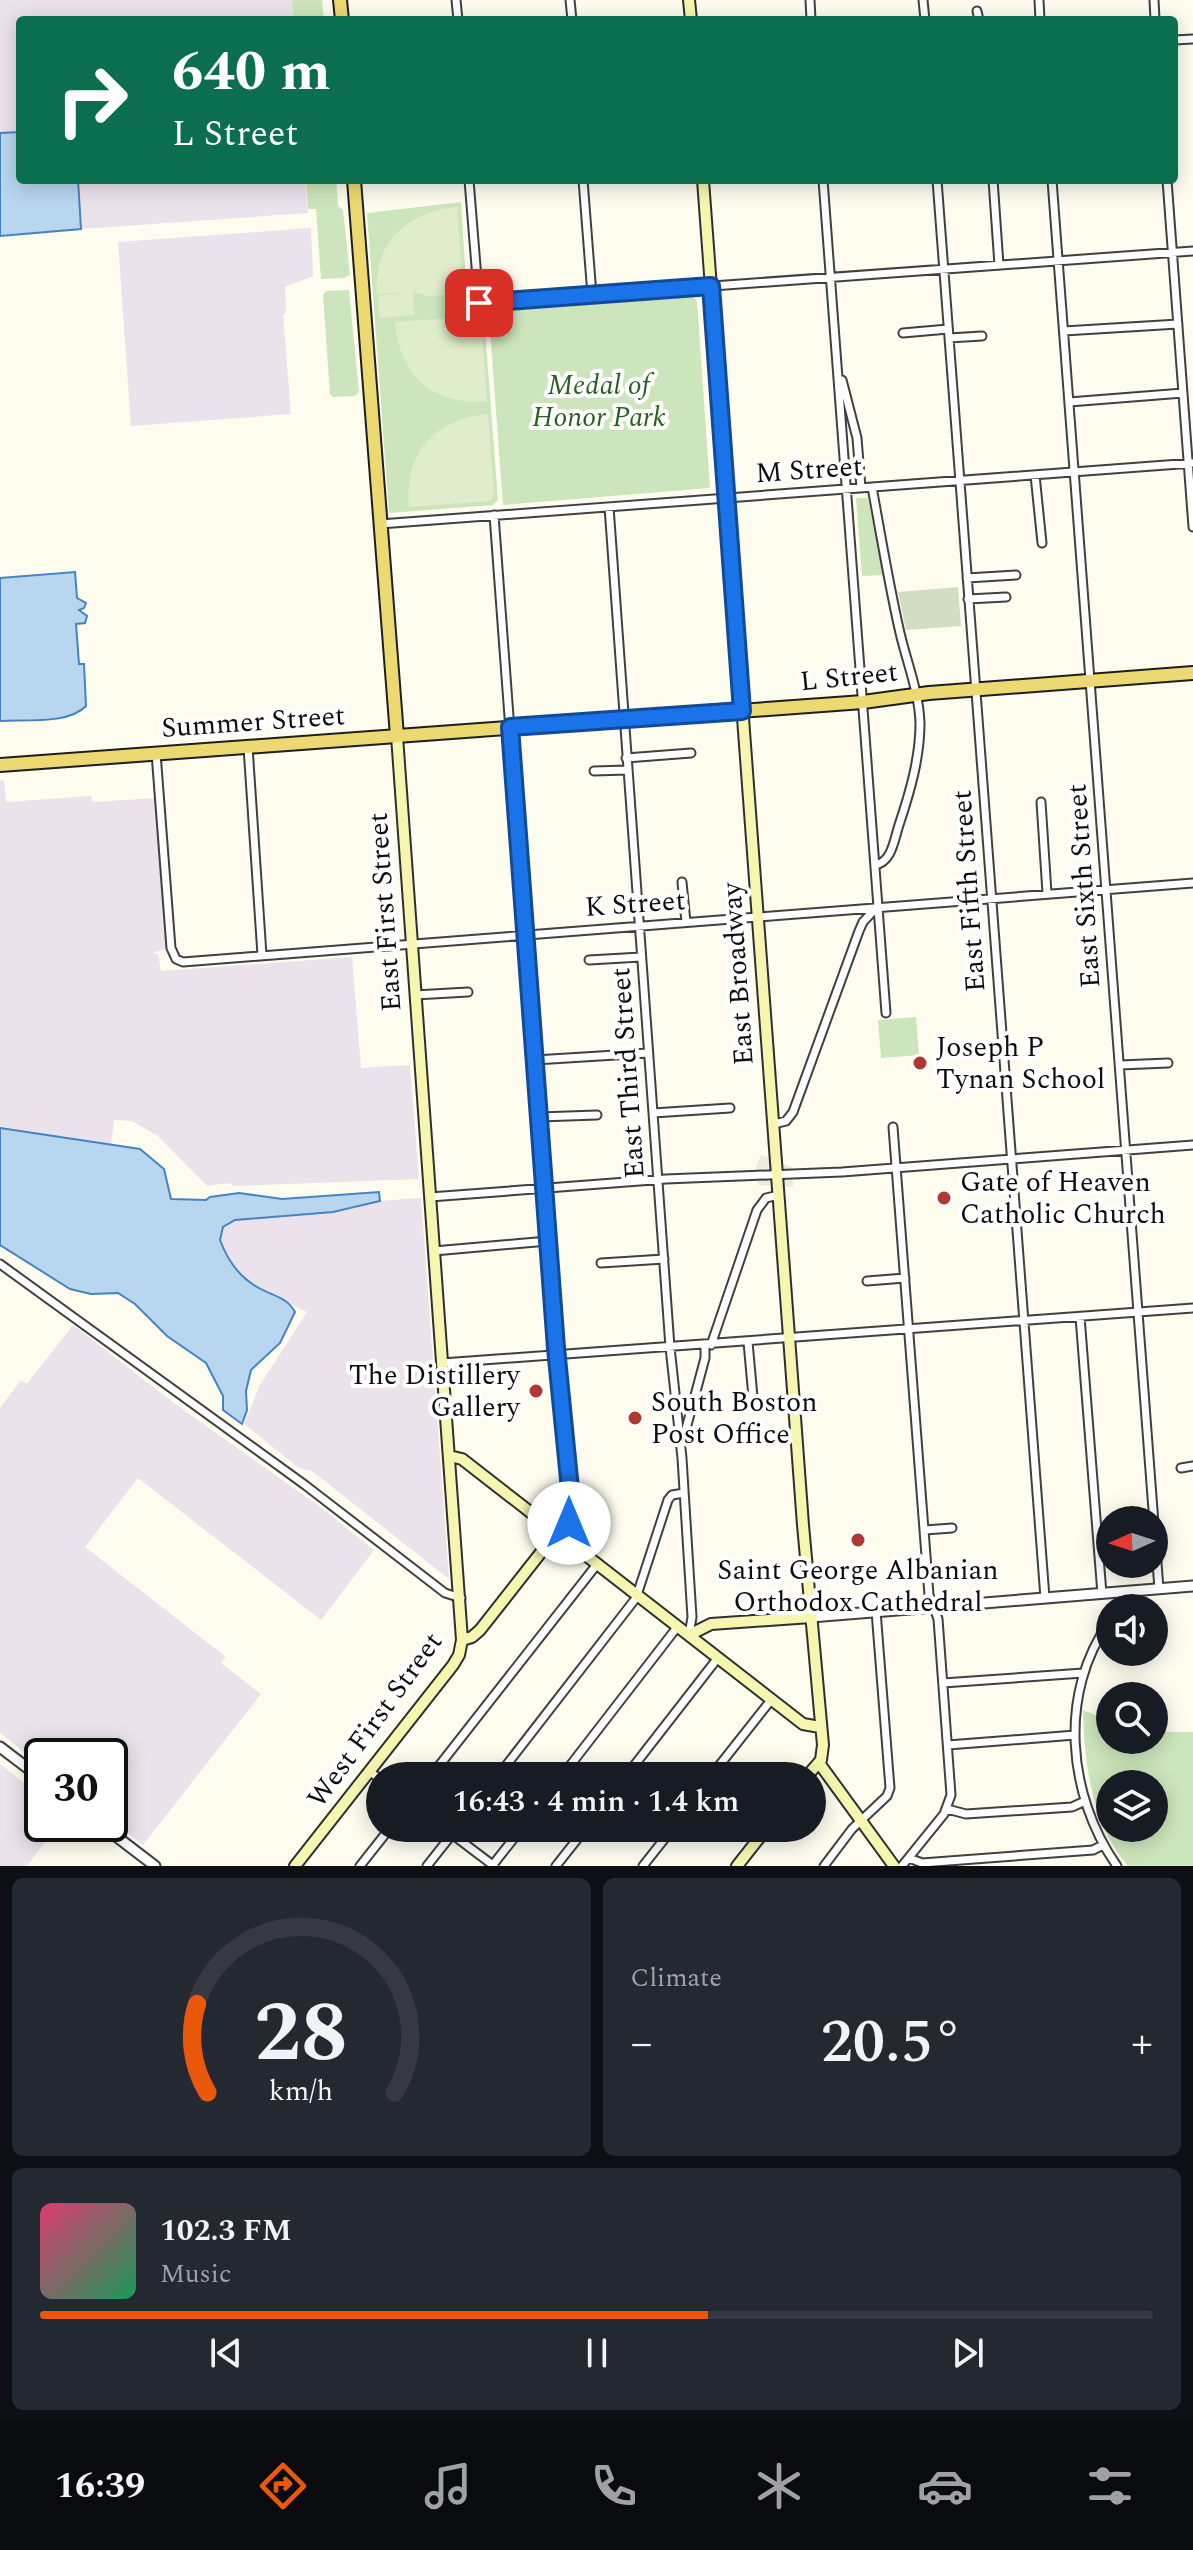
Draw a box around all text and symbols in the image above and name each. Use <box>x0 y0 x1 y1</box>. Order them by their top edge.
text: 640 m <box>172 30 331 115</box>
icon: right <box>40 48 144 152</box>
text: L Street <box>172 107 298 162</box>
pin <box>445 269 513 337</box>
icon: arrive <box>457 281 501 325</box>
park label: Medal of Honor Park <box>532 364 666 439</box>
street label: M Street <box>754 445 864 495</box>
street label: L Street <box>798 650 900 704</box>
street label: Summer Street <box>160 694 346 750</box>
street label: East Sixth Street <box>1055 782 1113 990</box>
street label: East Fifth Street <box>940 788 998 994</box>
street label: East First Street <box>357 811 413 1013</box>
street label: K Street <box>583 879 687 929</box>
street label: East Broadway <box>710 880 766 1067</box>
street label: East Third Street <box>599 966 657 1180</box>
place label: Joseph P Tynan School <box>936 1026 1105 1101</box>
marker: Joseph P Tynan School <box>911 1054 929 1072</box>
place label: Gate of Heaven Catholic Church <box>960 1161 1166 1236</box>
marker: Gate of Heaven Catholic Church <box>935 1189 953 1207</box>
place label: The Distillery Gallery <box>349 1354 522 1429</box>
place label: South Boston Post Office <box>651 1381 817 1456</box>
marker: The Distillery Gallery <box>527 1382 545 1400</box>
marker: South Boston Post Office <box>626 1409 644 1427</box>
position arrow <box>527 1481 611 1565</box>
north arrow <box>1096 1506 1168 1578</box>
map controls <box>1096 1506 1168 1842</box>
marker: Saint George Albanian Orthodox Cathedral <box>849 1531 867 1549</box>
place label: Saint George Albanian Orthodox Cathedral <box>717 1549 999 1624</box>
button: sound <box>1096 1594 1168 1666</box>
street label: West First Street <box>296 1623 454 1817</box>
button: search <box>1096 1682 1168 1754</box>
speed limit sign: 30 <box>24 1738 128 1842</box>
button: layers <box>1096 1770 1168 1842</box>
text: 16:43 · 4 min · 1.4 km <box>453 1779 739 1825</box>
text: Climate <box>631 1958 722 1998</box>
text: 28 <box>255 1971 348 2098</box>
text: 20.5° <box>821 1997 963 2089</box>
text: − <box>631 2010 653 2077</box>
text: + <box>1131 2010 1153 2077</box>
text: km/h <box>269 2070 333 2113</box>
text: 102.3 FM <box>160 2208 292 2254</box>
text: Music <box>160 2254 231 2294</box>
icon: previous <box>204 2331 248 2375</box>
icon: pause <box>575 2331 619 2375</box>
icon: next <box>946 2331 990 2375</box>
icon: directions <box>255 2458 311 2514</box>
icon: music <box>420 2458 476 2514</box>
icon: phone <box>586 2458 642 2514</box>
icon: climate <box>751 2458 807 2514</box>
icon: car <box>917 2458 973 2514</box>
icon: filters <box>1082 2458 1138 2514</box>
text: 16:39 <box>55 2459 145 2514</box>

